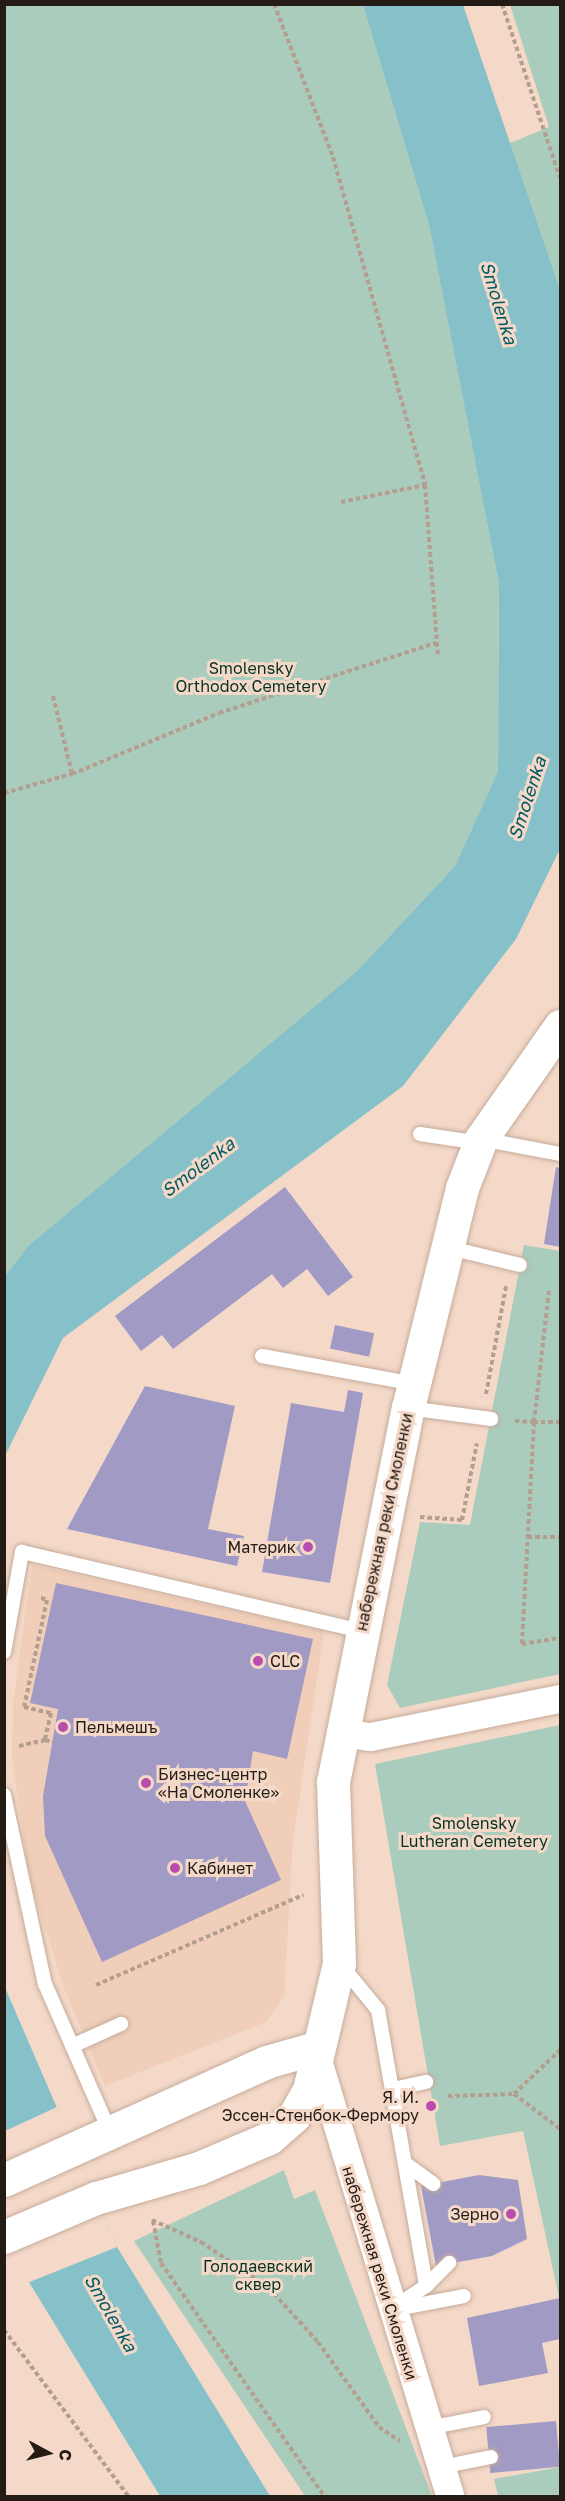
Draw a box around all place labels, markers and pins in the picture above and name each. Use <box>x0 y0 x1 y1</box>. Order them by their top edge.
place label: Материк <box>228 1537 296 1557</box>
marker: Материк <box>301 1540 315 1554</box>
place label: CLC <box>270 1651 300 1671</box>
marker: CLC <box>251 1654 265 1668</box>
place label: Пельмешъ <box>75 1717 157 1737</box>
marker: Пельмешъ <box>56 1720 70 1734</box>
place label: Бизнес-центр «На Смоленке» <box>158 1764 279 1802</box>
marker: Бизнес-центр «На Смоленке» <box>139 1776 153 1790</box>
place label: Кабинет <box>187 1858 253 1878</box>
marker: Кабинет <box>168 1861 182 1875</box>
place label: Я. И. Эссен-Стенбок-Фермору <box>222 2087 419 2125</box>
marker: Я. И. Эссен-Стенбок-Фермору <box>424 2099 438 2113</box>
place label: Зерно <box>450 2204 499 2224</box>
marker: Зерно <box>504 2207 518 2221</box>

